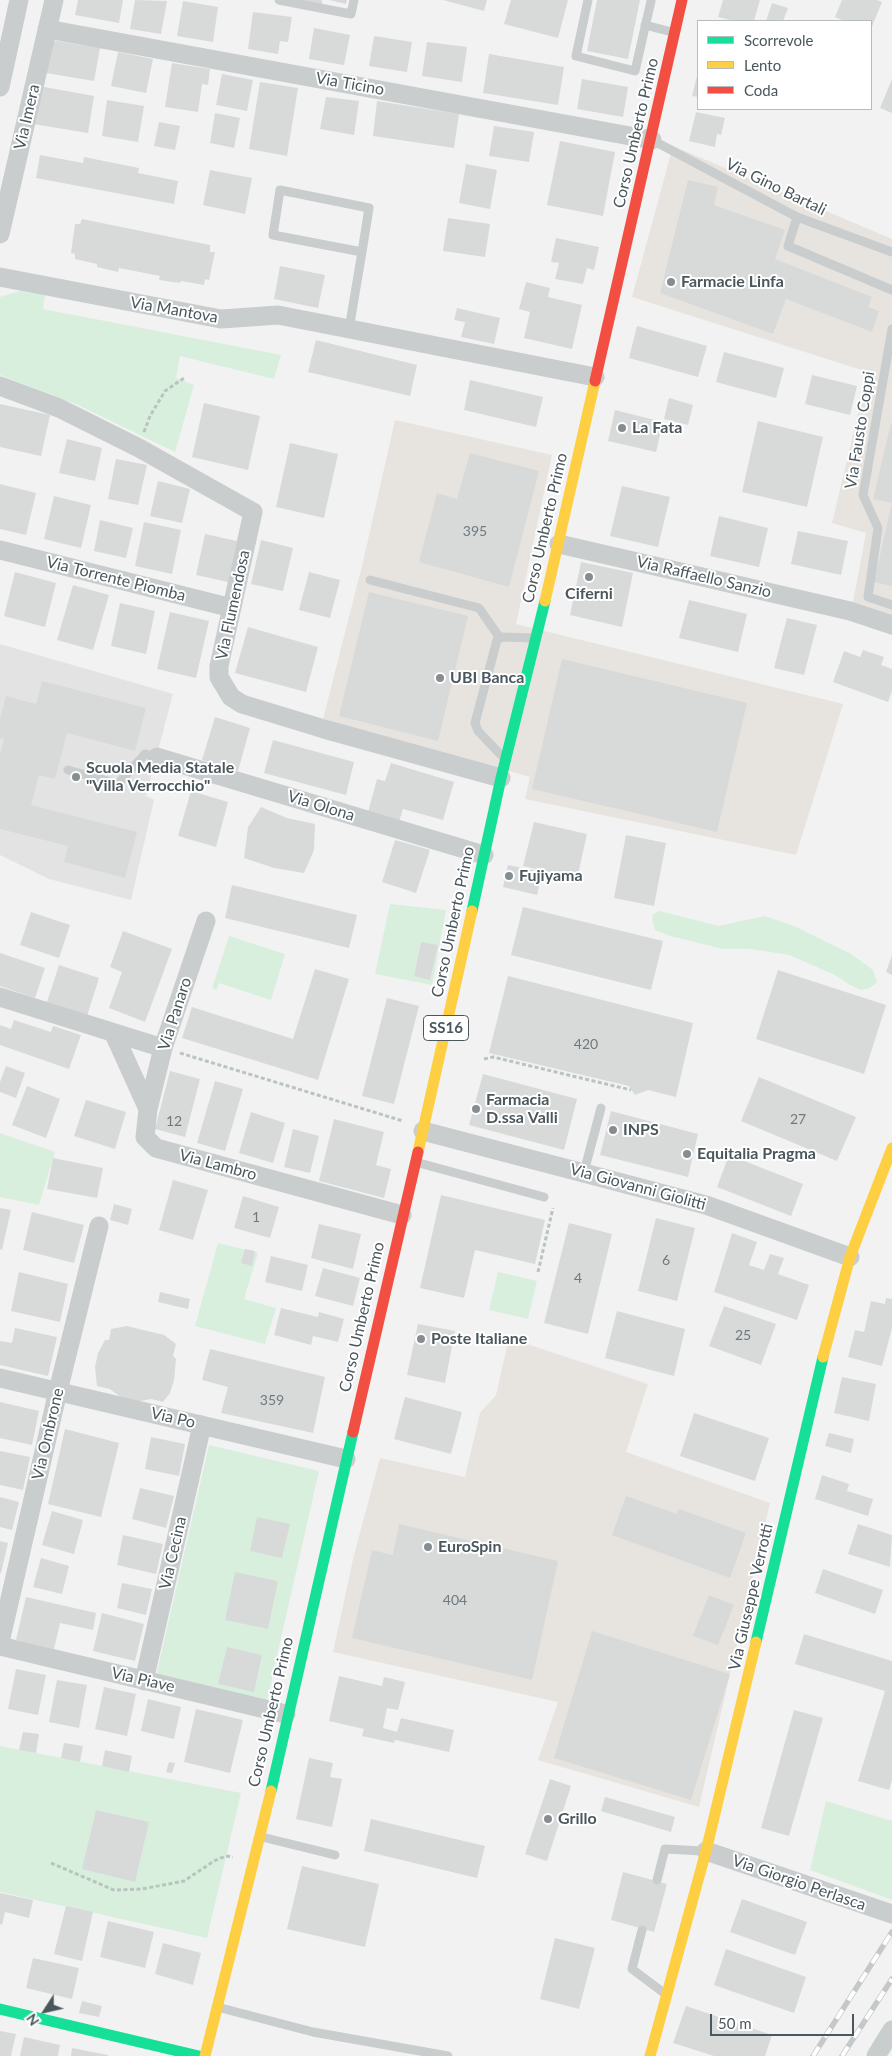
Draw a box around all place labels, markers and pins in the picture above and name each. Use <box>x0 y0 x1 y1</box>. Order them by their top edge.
place label: Farmacie Linfa <box>681 272 784 292</box>
marker: Farmacie Linfa <box>665 276 677 288</box>
place label: La Fata <box>632 418 682 438</box>
marker: La Fata <box>616 422 628 434</box>
marker: Ciferni <box>583 571 595 583</box>
place label: Ciferni <box>565 584 613 604</box>
place label: UBI Banca <box>450 668 524 688</box>
marker: UBI Banca <box>434 672 446 684</box>
place label: Scuola Media Statale "Villa Verrocchio" <box>86 758 234 796</box>
marker: Scuola Media Statale "Villa Verrocchio" <box>70 771 82 783</box>
place label: Fujiyama <box>519 866 583 886</box>
marker: Fujiyama <box>503 870 515 882</box>
place label: Farmacia D.ssa Valli <box>486 1090 558 1128</box>
marker: Farmacia D.ssa Valli <box>470 1103 482 1115</box>
place label: INPS <box>623 1120 659 1140</box>
marker: INPS <box>607 1124 619 1136</box>
place label: Equitalia Pragma <box>697 1144 816 1164</box>
marker: Equitalia Pragma <box>681 1148 693 1160</box>
place label: Poste Italiane <box>431 1329 527 1349</box>
marker: Poste Italiane <box>415 1333 427 1345</box>
place label: EuroSpin <box>438 1537 501 1557</box>
marker: EuroSpin <box>422 1541 434 1553</box>
place label: Grillo <box>558 1809 597 1829</box>
marker: Grillo <box>542 1813 554 1825</box>

